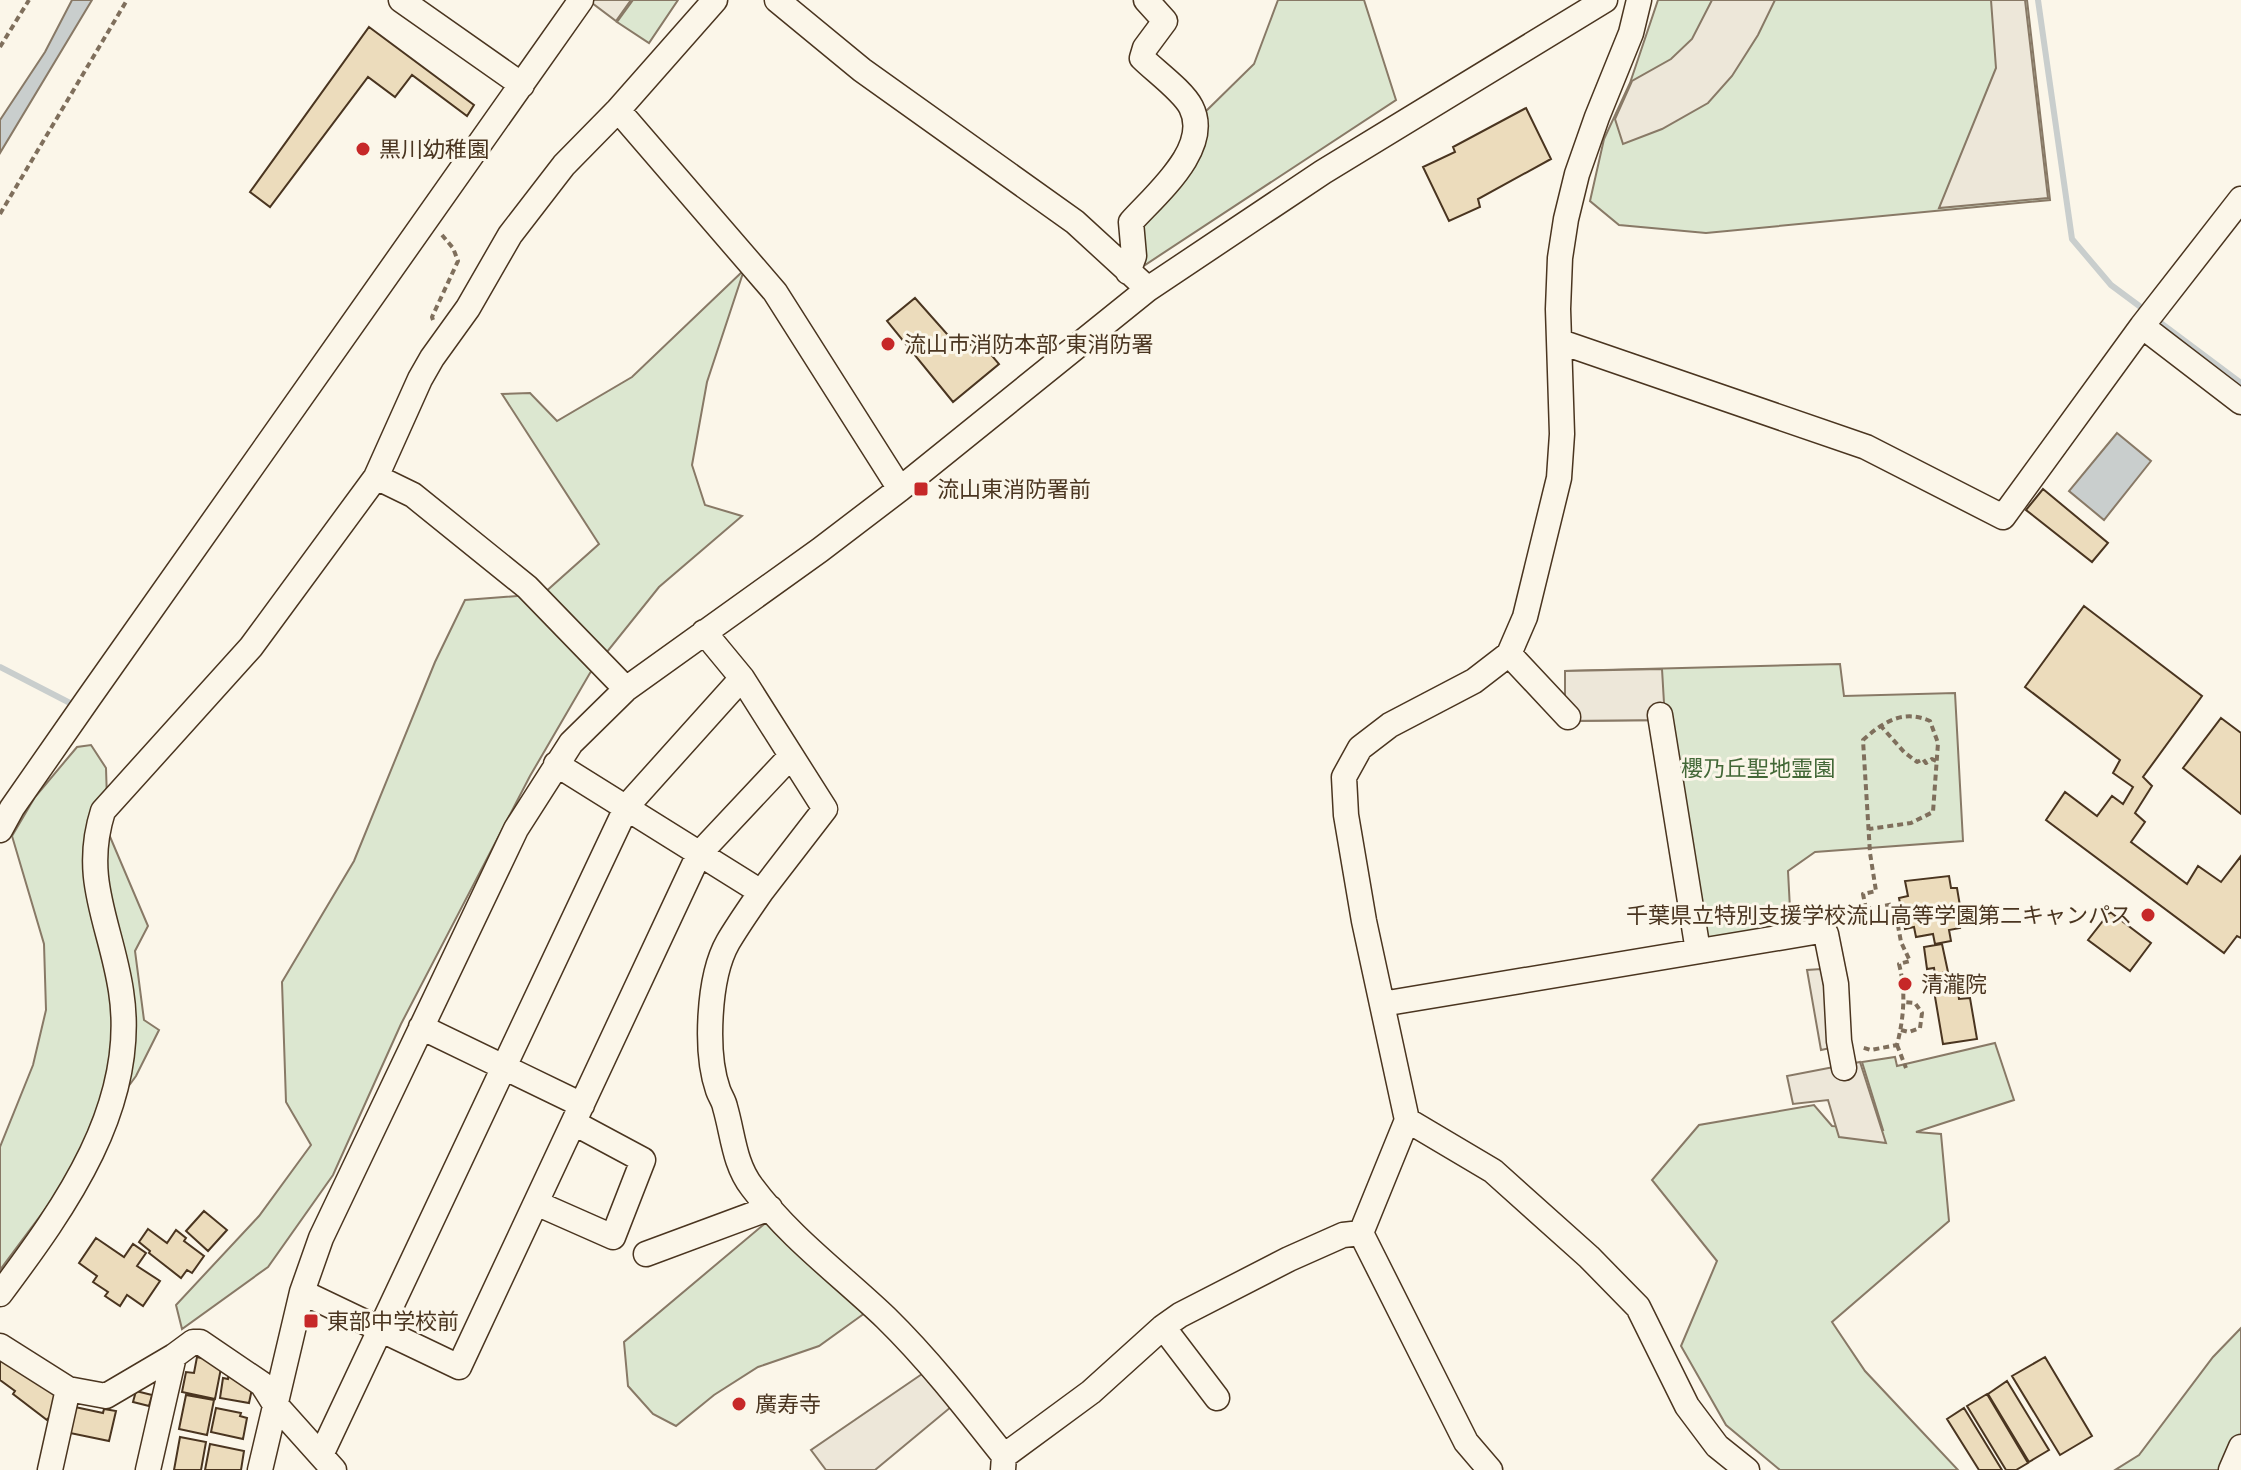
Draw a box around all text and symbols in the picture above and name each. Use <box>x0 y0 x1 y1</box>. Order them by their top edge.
place label: 黒川幼稚園 <box>379 137 489 162</box>
marker: 黒川幼稚園 <box>354 140 372 158</box>
place label: 流山市消防本部 東消防署 <box>904 332 1154 357</box>
marker: 流山市消防本部 東消防署 <box>879 335 897 353</box>
place label: 流山東消防署前 <box>937 477 1091 502</box>
marker: 流山東消防署前 <box>912 480 930 498</box>
park label: 櫻乃丘聖地霊園 <box>1681 756 1835 781</box>
place label: 千葉県立特別支援学校流山高等学園第二キャンパス <box>1626 903 2132 928</box>
marker: 千葉県立特別支援学校流山高等学園第二キャンパス <box>2139 906 2157 924</box>
place label: 清瀧院 <box>1921 972 1987 997</box>
marker: 清瀧院 <box>1896 975 1914 993</box>
place label: 東部中学校前 <box>327 1309 459 1334</box>
marker: 東部中学校前 <box>302 1312 320 1330</box>
place label: 廣寿寺 <box>755 1392 821 1417</box>
marker: 廣寿寺 <box>730 1395 748 1413</box>

